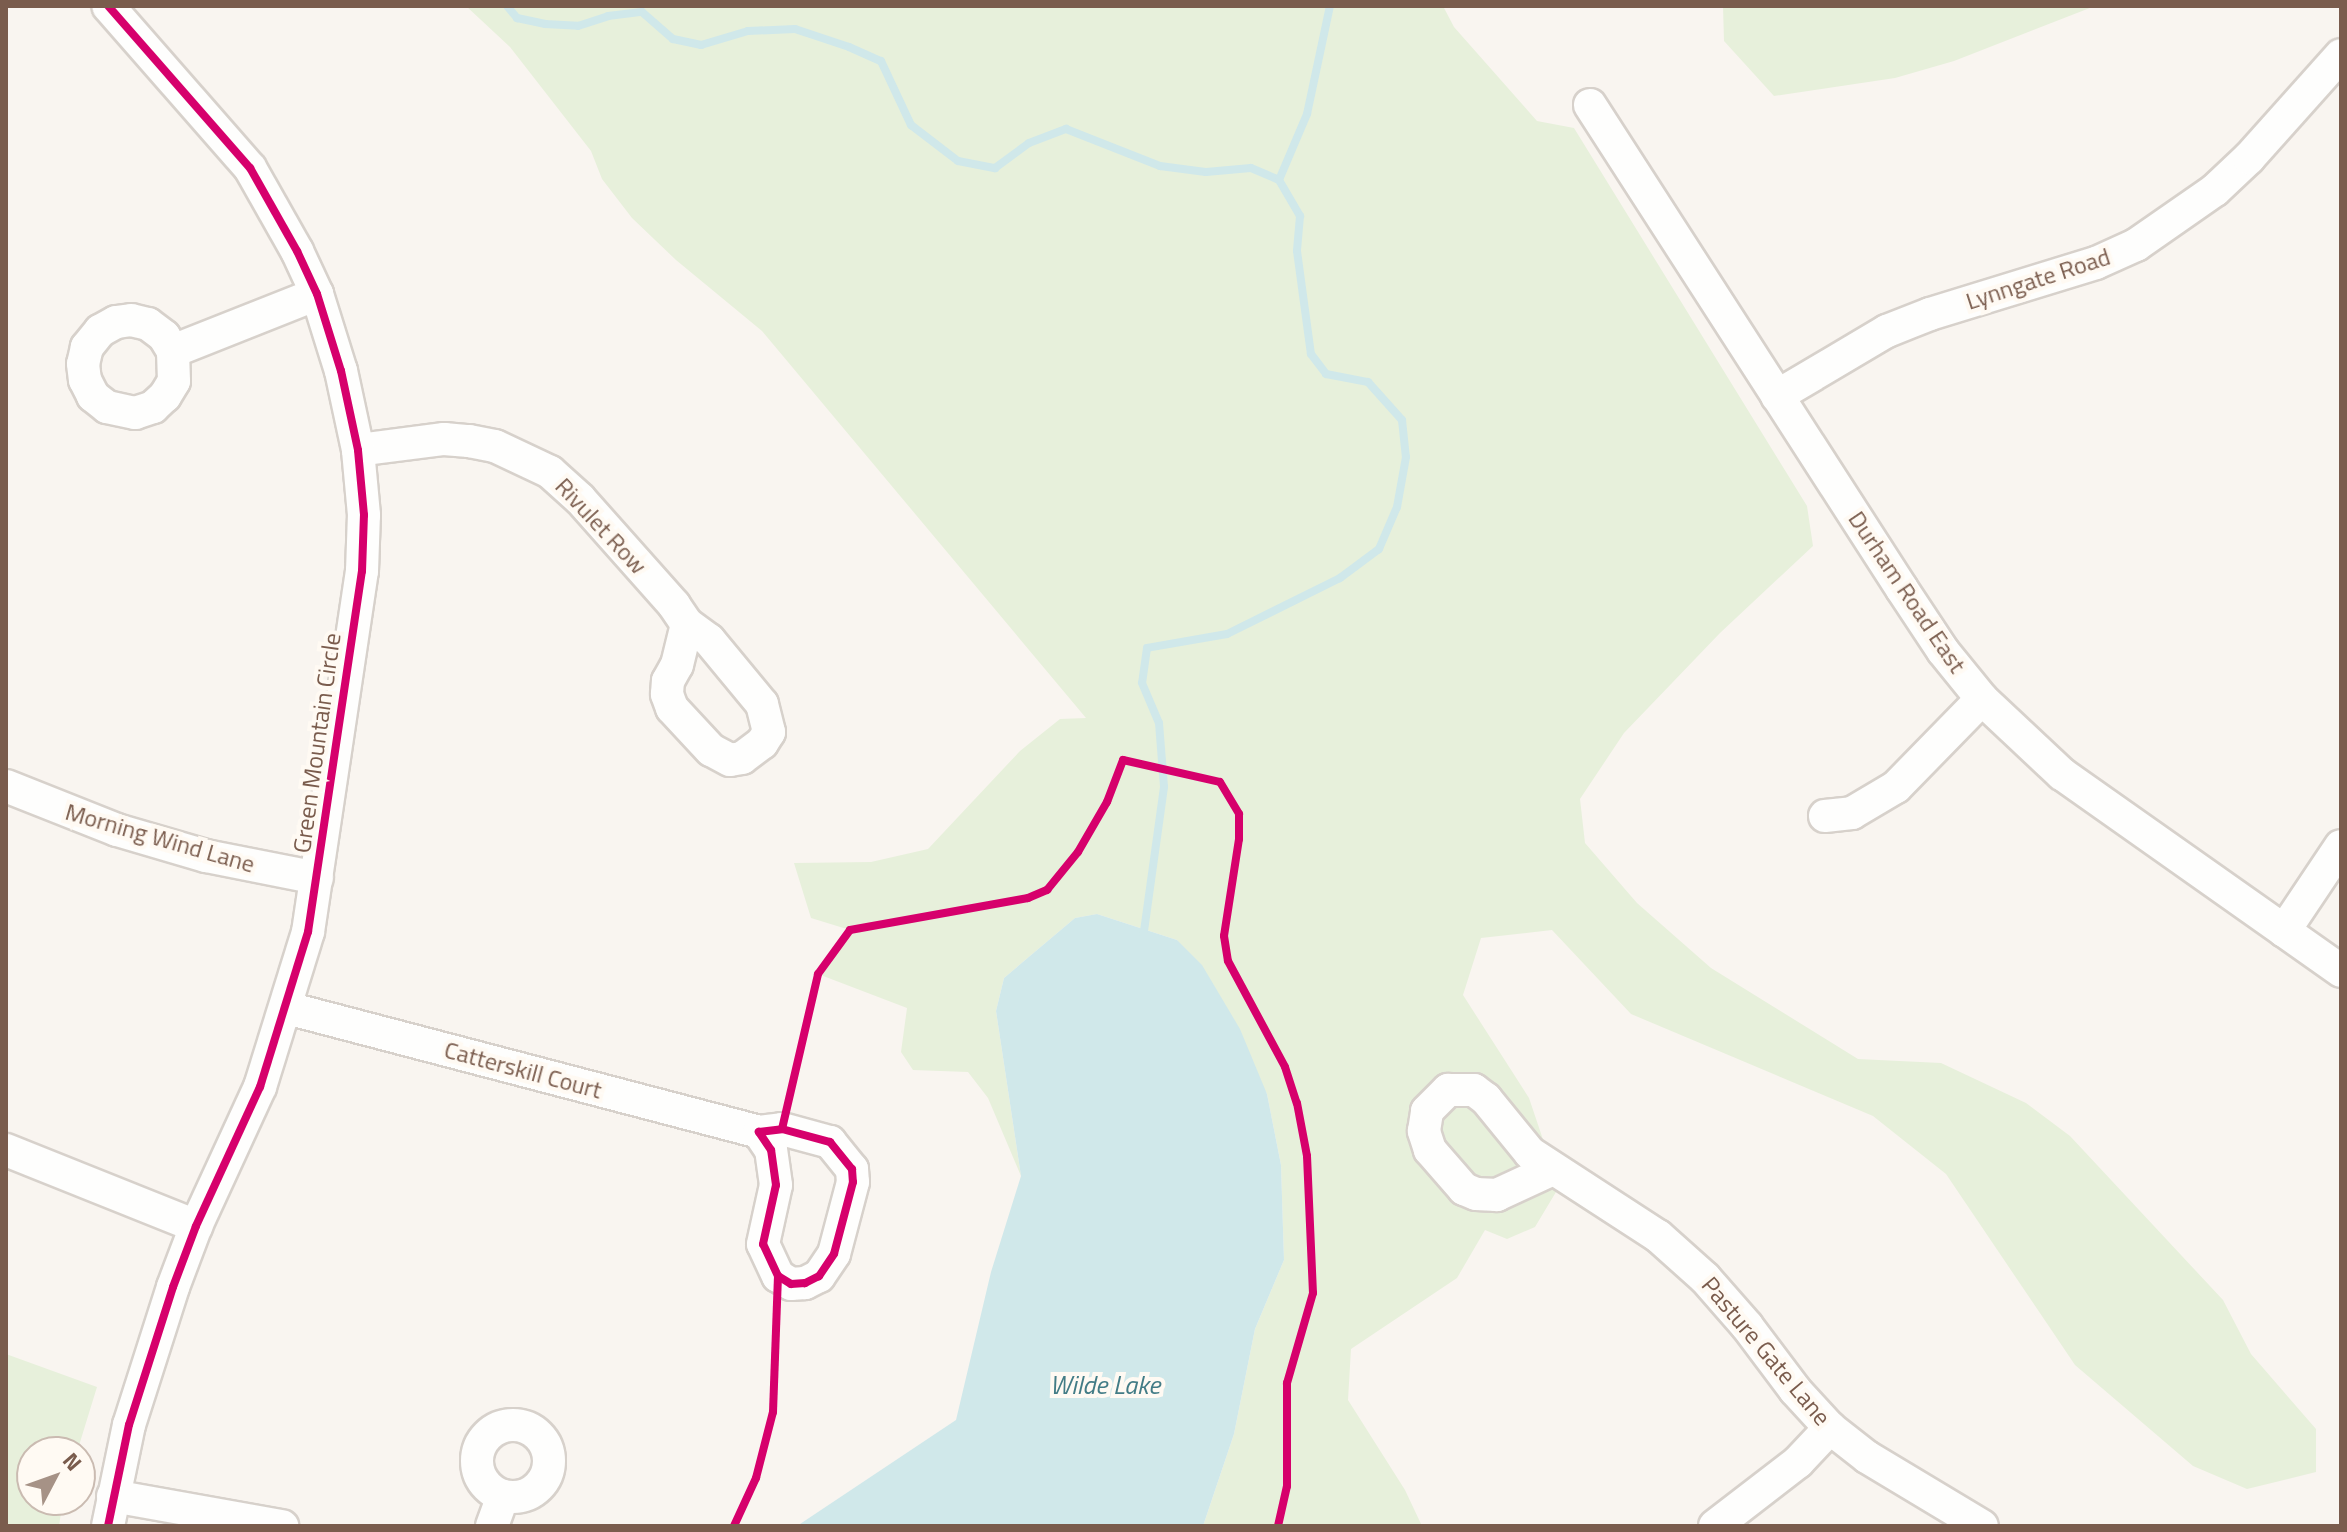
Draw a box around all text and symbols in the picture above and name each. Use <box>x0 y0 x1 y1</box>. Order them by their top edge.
street label: Lynngate Road <box>1962 242 2114 316</box>
street label: Rivulet Row <box>549 472 653 580</box>
street label: Durham Road East <box>1842 506 1972 678</box>
street label: Green Mountain Circle <box>287 631 347 855</box>
street label: Morning Wind Lane <box>62 797 258 879</box>
street label: Catterskill Court <box>441 1035 605 1105</box>
street label: Pasture Gate Lane <box>1695 1271 1837 1431</box>
water label: Wilde Lake <box>1050 1369 1160 1401</box>
north arrow <box>16 1436 96 1516</box>
text: N <box>55 1445 90 1478</box>

